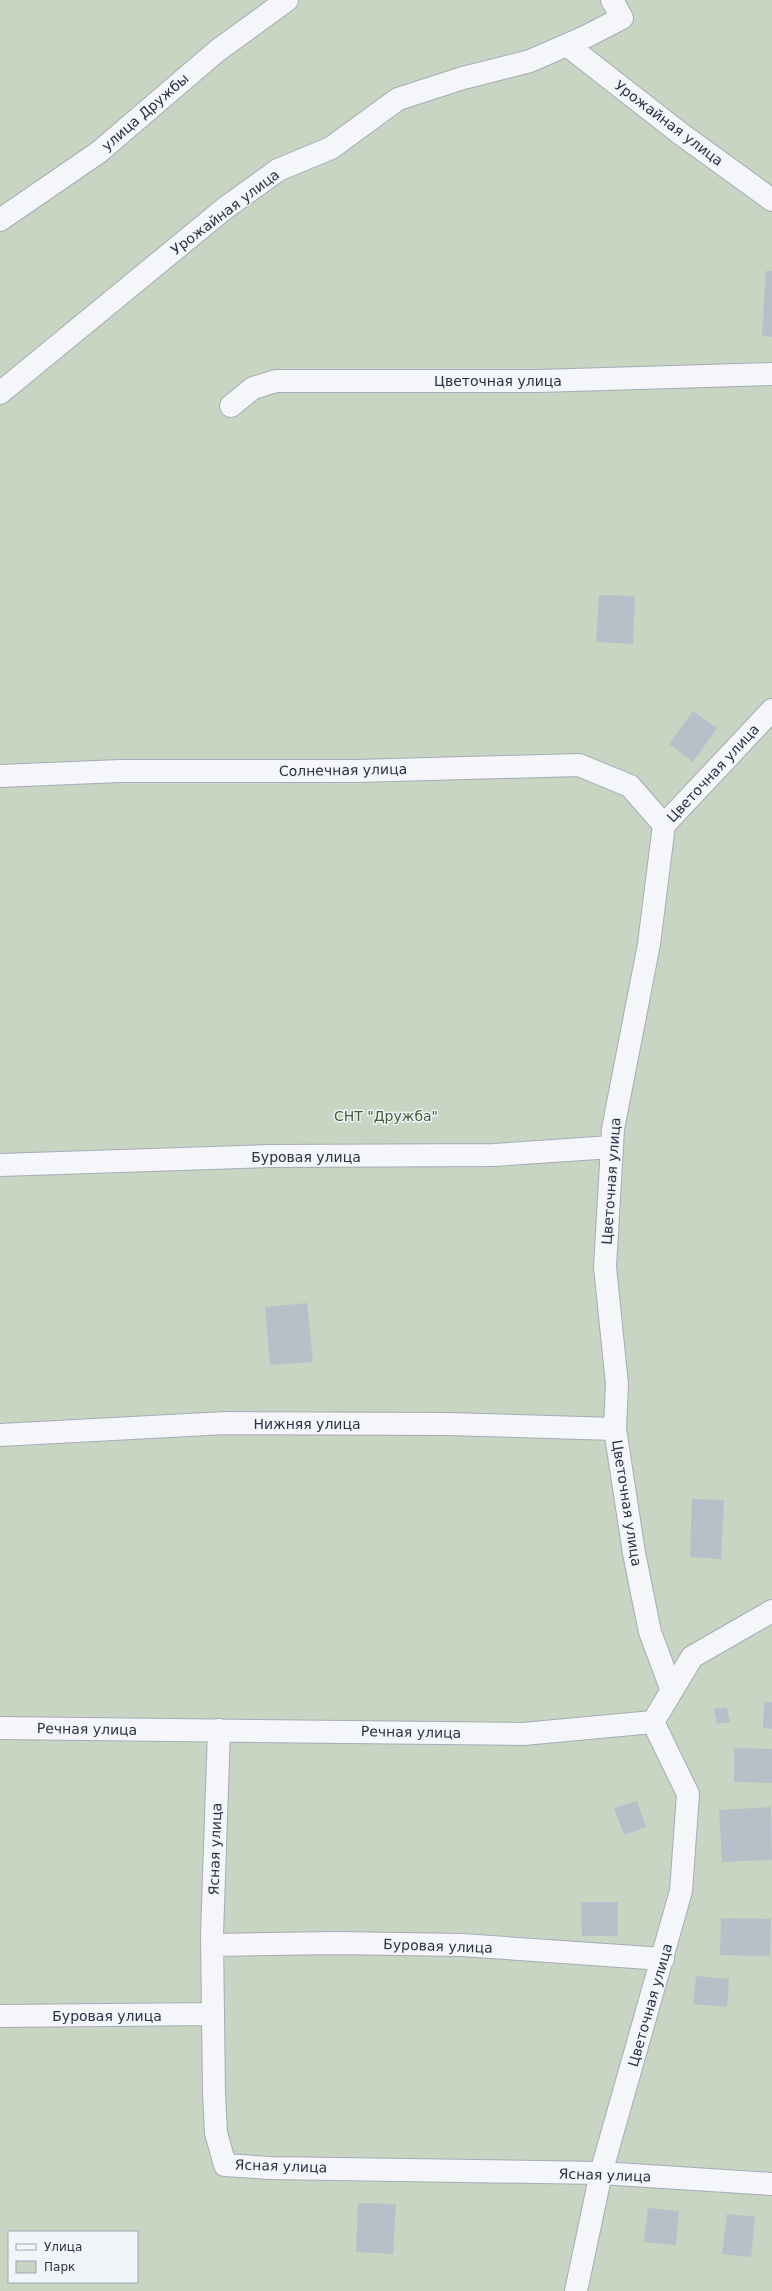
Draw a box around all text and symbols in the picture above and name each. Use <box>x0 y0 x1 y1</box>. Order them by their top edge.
street label: улица Дружбы <box>99 70 191 154</box>
street label: Урожайная улица <box>612 77 726 169</box>
street label: Урожайная улица <box>168 166 282 258</box>
street label: Цветочная улица <box>434 373 562 389</box>
street label: Цветочная улица <box>664 721 762 825</box>
street label: Солнечная улица <box>279 761 407 779</box>
park label: СНТ "Дружба" <box>334 1108 438 1124</box>
street label: Цветочная улица <box>599 1117 623 1245</box>
street label: Буровая улица <box>251 1149 361 1165</box>
street label: Нижняя улица <box>253 1416 361 1432</box>
street label: Цветочная улица <box>609 1439 645 1567</box>
street label: Речная улица <box>37 1720 137 1738</box>
street label: Речная улица <box>361 1723 461 1741</box>
street label: Ясная улица <box>205 1803 225 1895</box>
street label: Буровая улица <box>383 1936 493 1956</box>
street label: Цветочная улица <box>625 1941 675 2069</box>
street label: Буровая улица <box>52 2008 162 2024</box>
street label: Ясная улица <box>235 2156 327 2176</box>
street label: Ясная улица <box>559 2165 651 2185</box>
legend <box>8 2231 138 2283</box>
text: Улица <box>44 2240 82 2254</box>
text: Парк <box>44 2260 75 2274</box>

